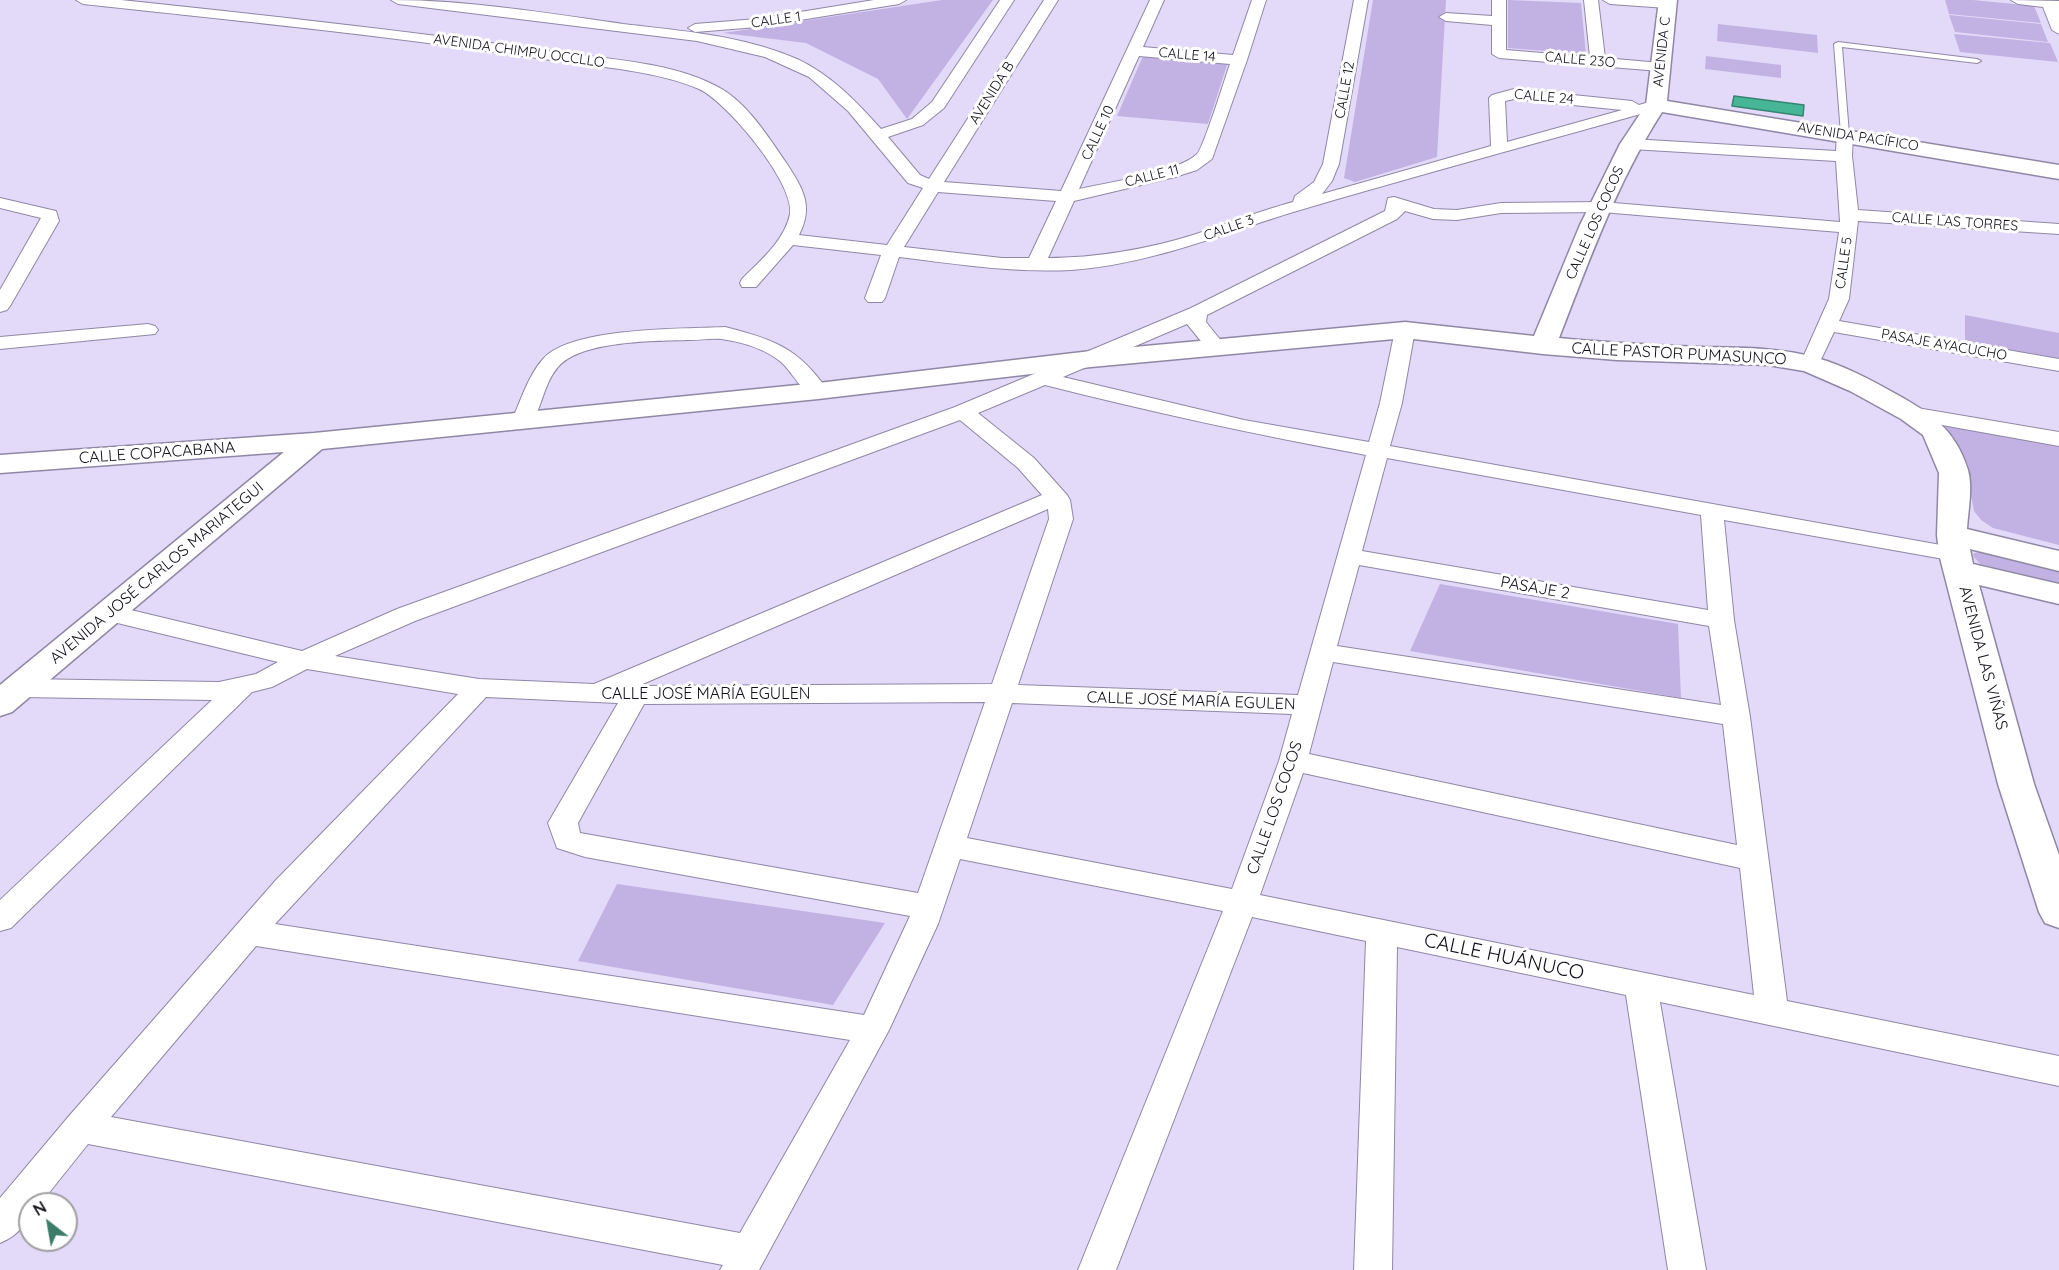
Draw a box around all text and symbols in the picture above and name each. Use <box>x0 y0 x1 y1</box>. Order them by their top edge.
street label: CALLE 1 <box>750 8 802 32</box>
street label: AVENIDA C <box>1650 16 1674 88</box>
street label: AVENIDA CHIMPU OCCLLO <box>432 31 606 71</box>
street label: CALLE 14 <box>1158 44 1216 66</box>
street label: CALLE 23O <box>1544 49 1616 71</box>
street label: AVENIDA B <box>966 59 1018 127</box>
street label: CALLE 12 <box>1332 60 1358 120</box>
street label: CALLE 24 <box>1513 86 1575 108</box>
street label: CALLE 10 <box>1078 103 1118 163</box>
street label: AVENIDA PACÍFICO <box>1796 119 1920 155</box>
street label: CALLE 11 <box>1123 161 1181 191</box>
street label: CALLE LOS COCOS <box>1562 164 1628 282</box>
street label: CALLE LAS TORRES <box>1891 209 2019 235</box>
street label: CALLE 3 <box>1202 212 1256 244</box>
street label: CALLE 5 <box>1832 236 1856 290</box>
street label: PASAJE AYACUCHO <box>1880 326 2008 364</box>
street label: CALLE PASTOR PUMASUNCO <box>1571 339 1787 369</box>
street label: CALLE COPACABANA <box>78 438 236 468</box>
street label: AVENIDA JOSÉ CARLOS MARIATEGUI <box>46 478 268 668</box>
street label: PASAJE 2 <box>1499 572 1571 604</box>
street label: AVENIDA LAS VIÑAS <box>1955 584 2011 732</box>
street label: CALLE JOSÉ MARÍA EGULEN <box>601 684 811 704</box>
street label: CALLE JOSÉ MARÍA EGULEN <box>1086 688 1296 714</box>
street label: CALLE LOS COCOS <box>1243 739 1307 877</box>
street label: CALLE HUÁNUCO <box>1422 928 1586 986</box>
north arrow <box>18 1192 78 1252</box>
text: N <box>30 1197 50 1220</box>

